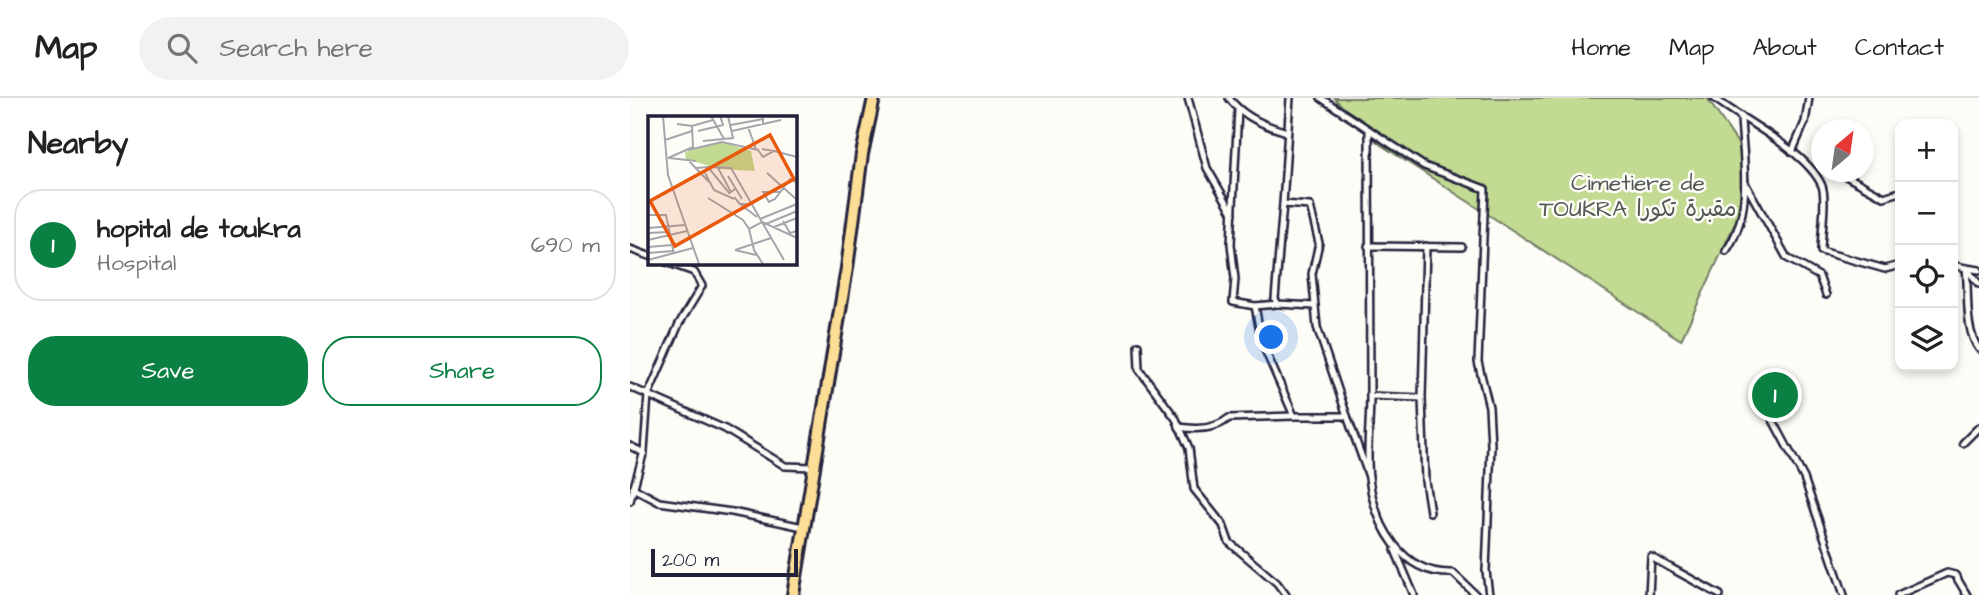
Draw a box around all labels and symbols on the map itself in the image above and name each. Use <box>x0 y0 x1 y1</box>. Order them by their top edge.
inset map <box>648 116 796 264</box>
north arrow <box>1811 119 1874 182</box>
park label: Cimetiere de TOUKRA مقبرة تكورا <box>1539 167 1737 225</box>
your location <box>1254 320 1288 354</box>
pin: 1 <box>1752 369 1798 421</box>
scale bar <box>651 546 798 578</box>

